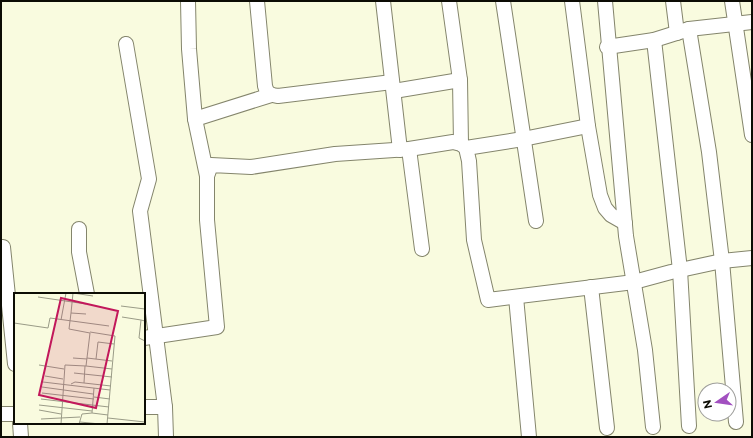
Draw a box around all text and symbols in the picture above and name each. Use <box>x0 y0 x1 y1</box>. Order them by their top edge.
inset map <box>14 293 145 424</box>
north arrow <box>697 382 737 422</box>
text: N <box>699 398 715 410</box>

